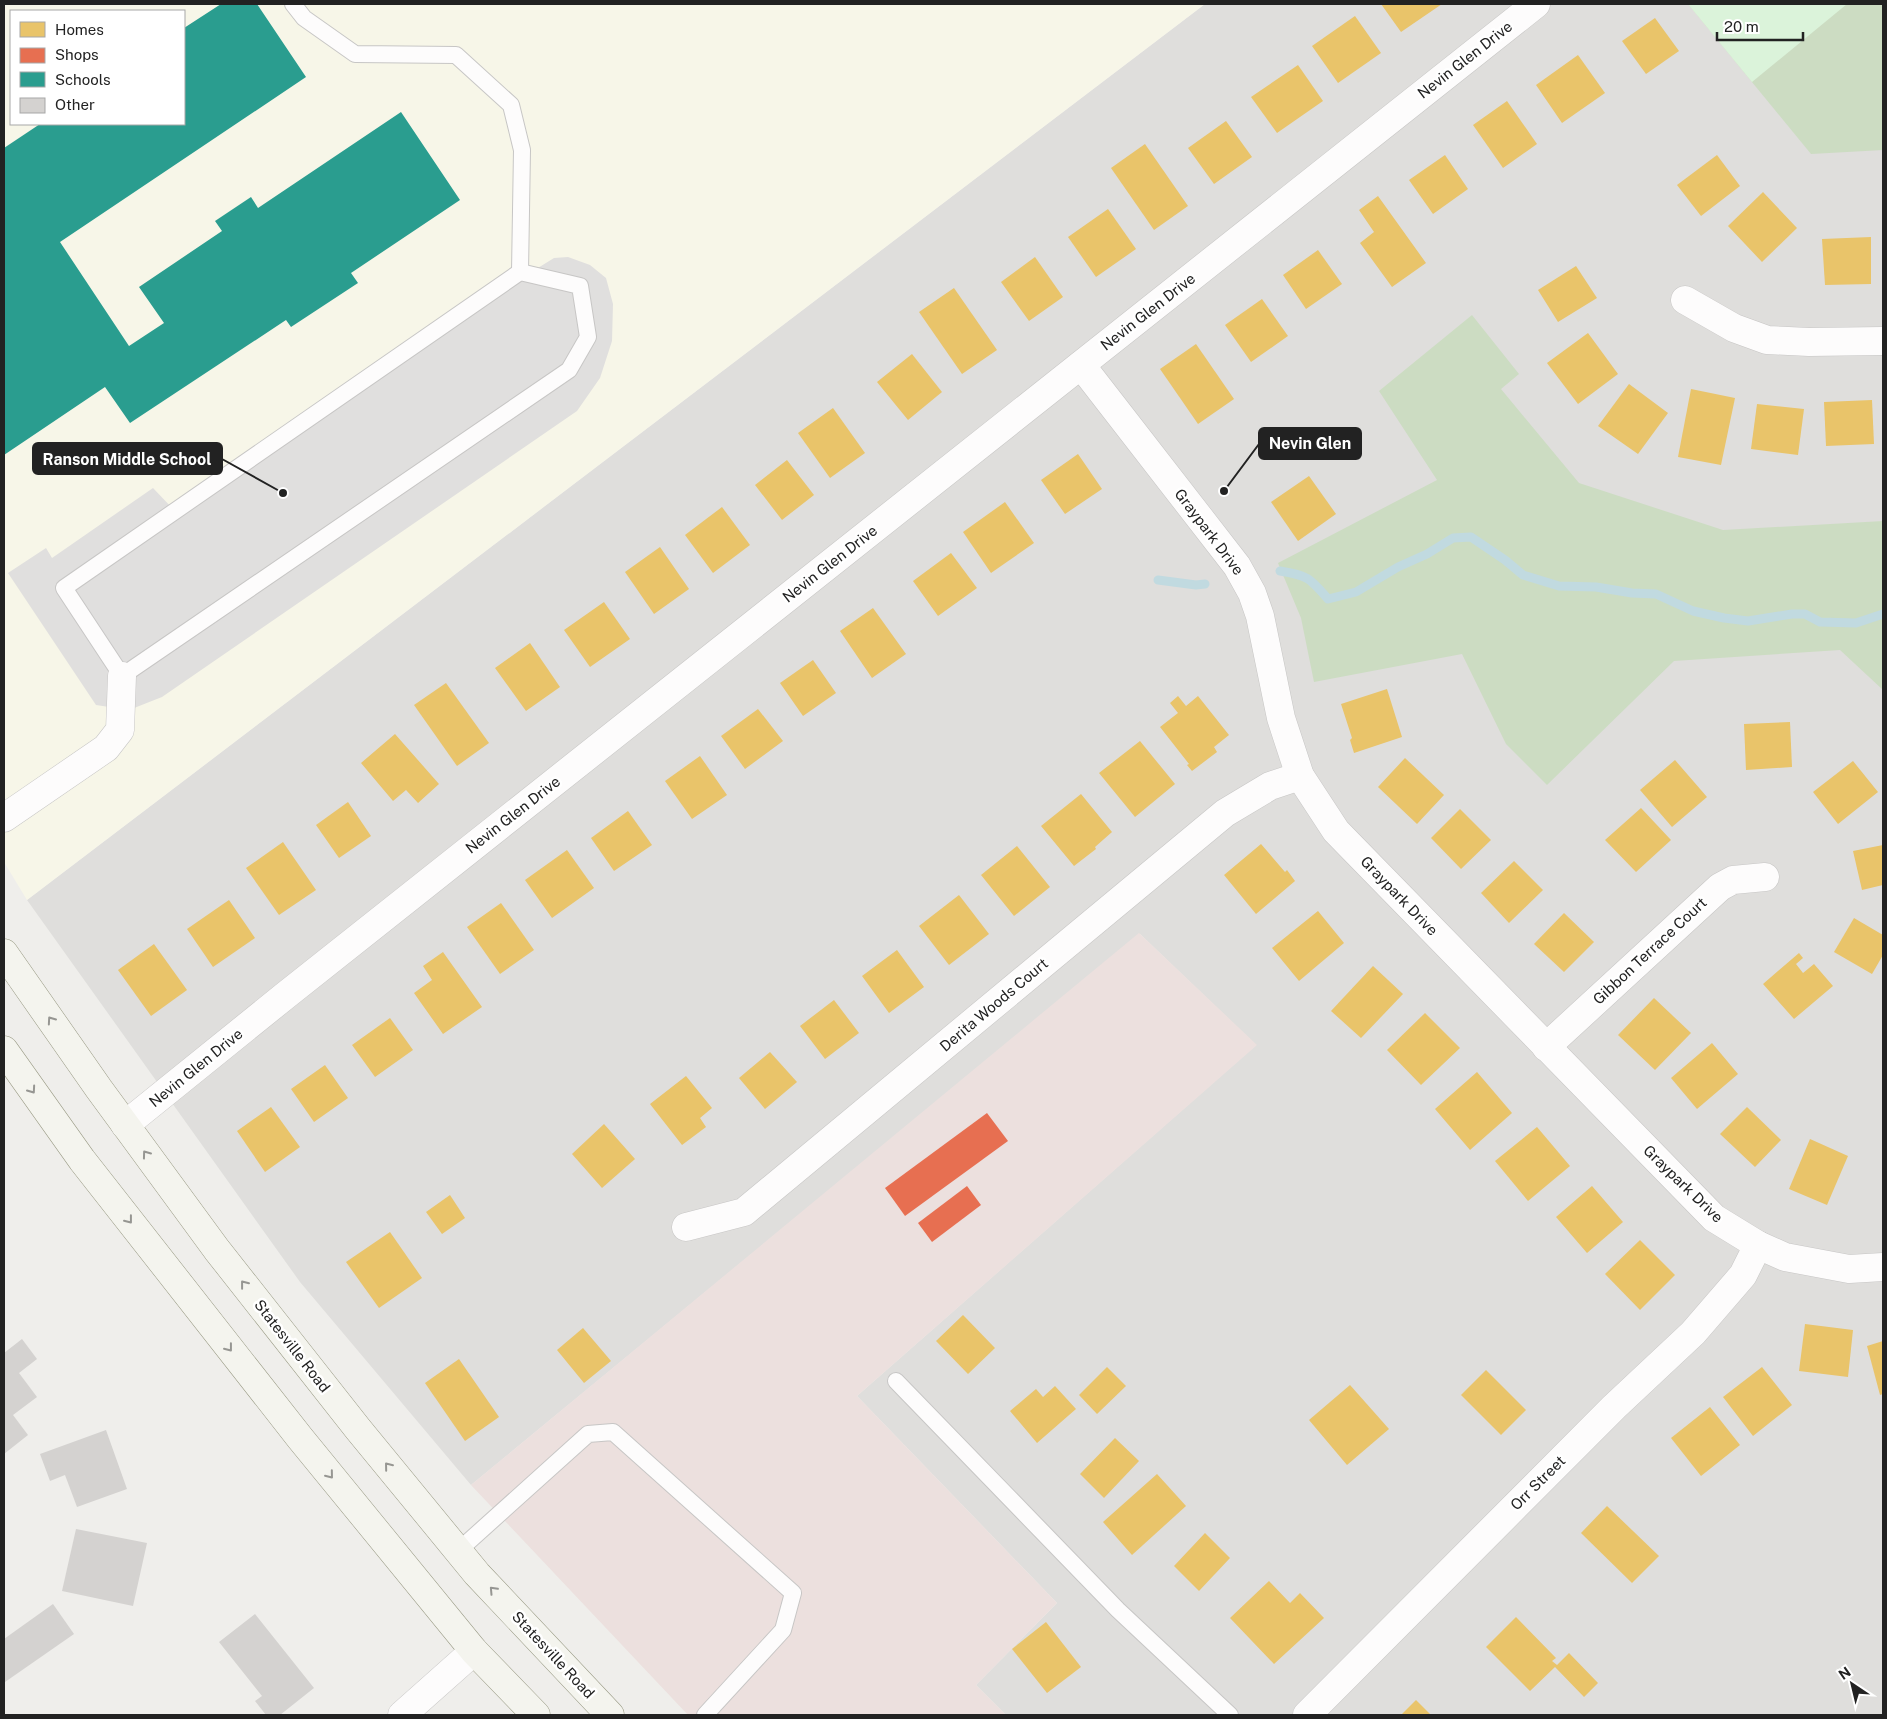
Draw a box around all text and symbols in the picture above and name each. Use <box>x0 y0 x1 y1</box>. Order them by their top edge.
legend <box>10 10 185 125</box>
scale bar <box>1717 10 1803 42</box>
street label: Nevin Glen Drive <box>1414 17 1515 102</box>
text: 20 m <box>1724 18 1759 35</box>
text: Homes <box>55 21 104 38</box>
text: Shops <box>55 46 99 63</box>
text: Schools <box>55 71 111 88</box>
text: Other <box>55 96 95 113</box>
street label: Nevin Glen Drive <box>1097 269 1198 354</box>
callout: Nevin Glen <box>1259 428 1361 459</box>
text: Nevin Glen <box>1269 434 1351 453</box>
callout: Ranson Middle School <box>33 443 222 474</box>
text: Ranson Middle School <box>42 450 212 469</box>
street label: Graypark Drive <box>1171 485 1247 578</box>
street label: Nevin Glen Drive <box>779 521 880 606</box>
street label: Nevin Glen Drive <box>462 772 563 857</box>
street label: Graypark Drive <box>1357 852 1441 939</box>
street label: Gibbon Terrace Court <box>1589 894 1710 1008</box>
street label: Derita Woods Court <box>936 954 1051 1055</box>
one-way arrow <box>48 1016 57 1026</box>
street label: Nevin Glen Drive <box>146 1025 246 1110</box>
one-way arrow <box>26 1084 35 1094</box>
street label: Graypark Drive <box>1640 1142 1727 1226</box>
one-way arrow <box>144 1151 152 1160</box>
one-way arrow <box>123 1214 131 1223</box>
one-way arrow <box>241 1281 249 1290</box>
street label: Statesville Road <box>251 1296 334 1395</box>
one-way arrow <box>223 1342 231 1351</box>
street label: Orr Street <box>1507 1452 1569 1513</box>
one-way arrow <box>386 1463 394 1472</box>
one-way arrow <box>325 1469 333 1478</box>
one-way arrow <box>489 1587 498 1596</box>
street label: Statesville Road <box>509 1608 598 1702</box>
north arrow <box>1827 1659 1877 1709</box>
text: N <box>1835 1664 1854 1683</box>

